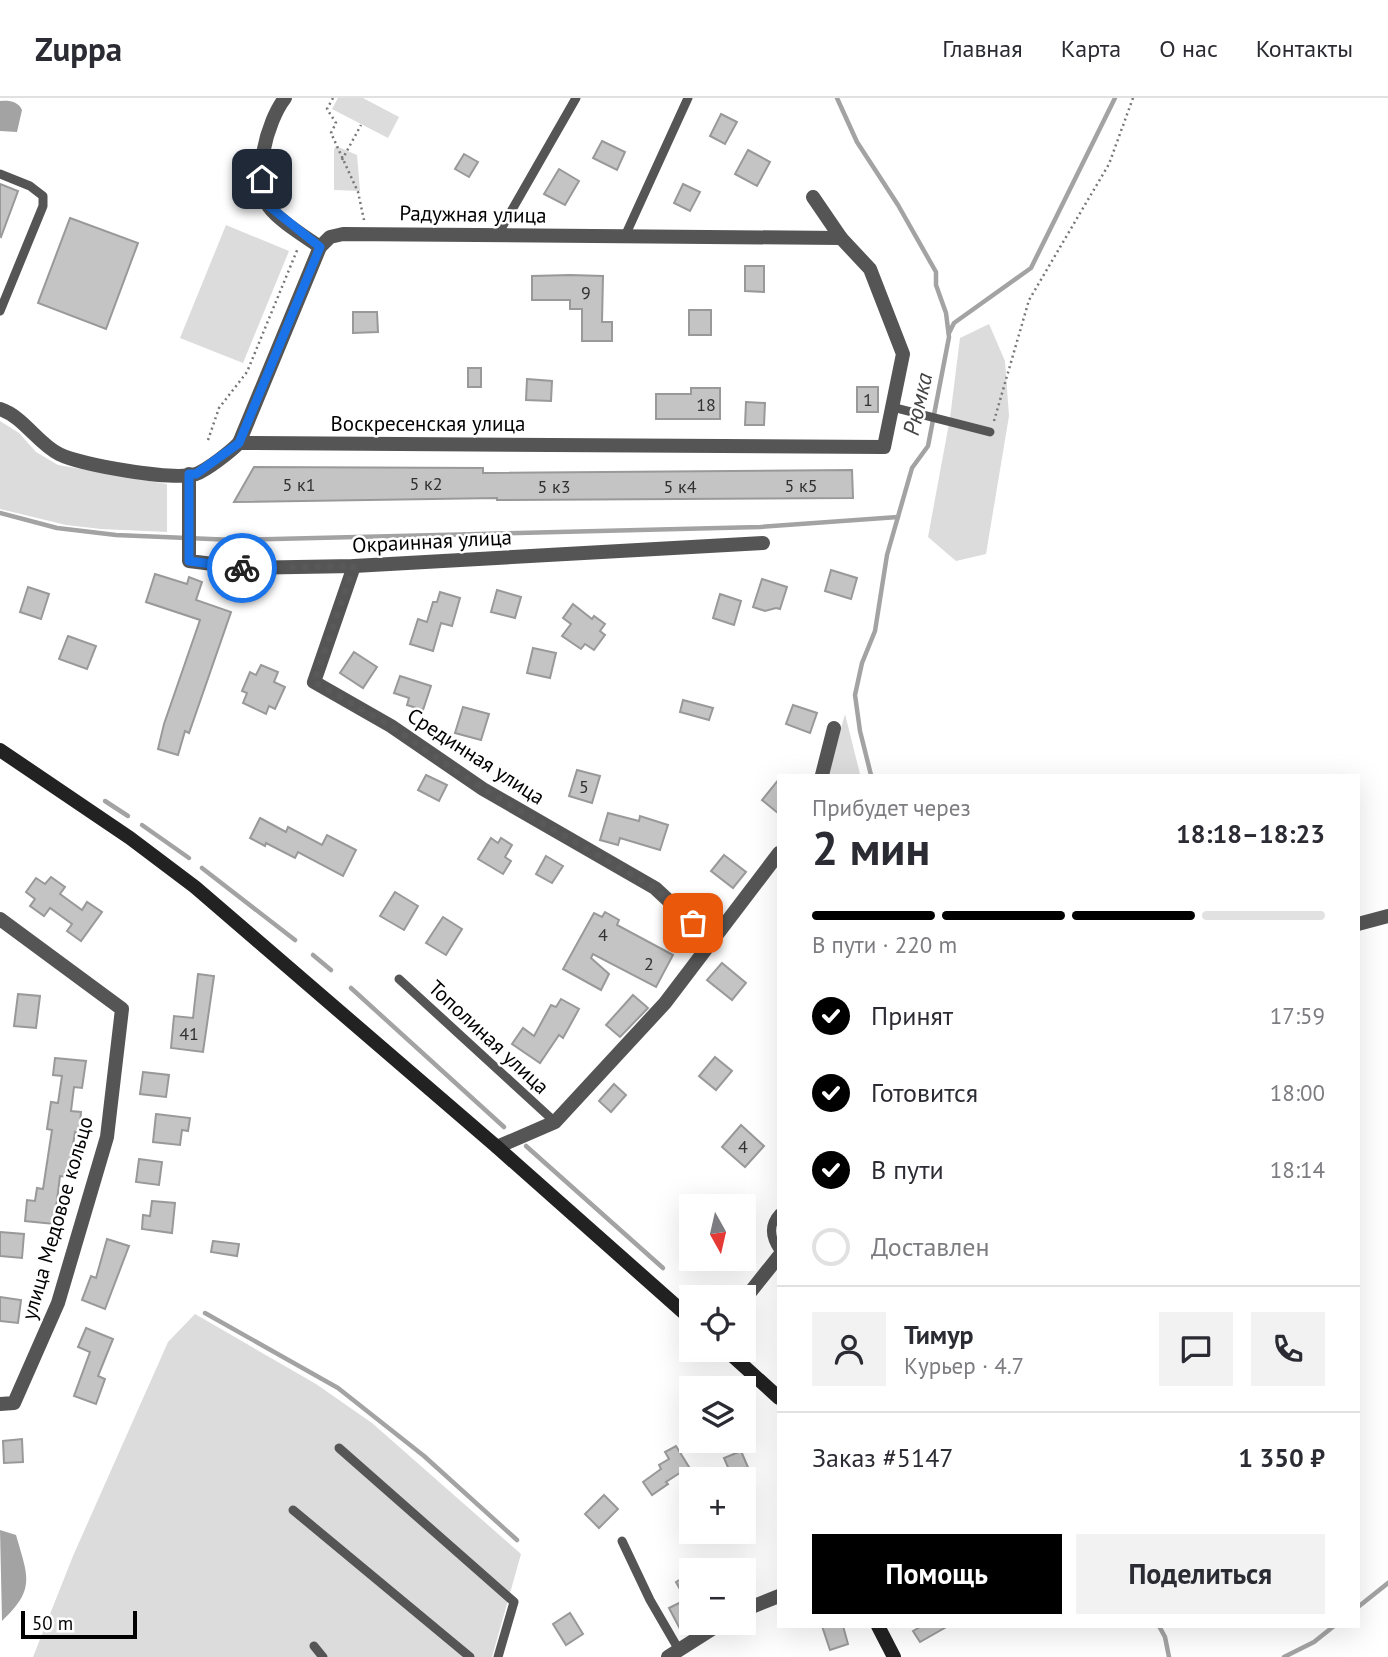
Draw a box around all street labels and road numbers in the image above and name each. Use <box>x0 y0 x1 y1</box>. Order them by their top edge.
street label: Радужная улица <box>399 199 547 229</box>
street label: Воскресенская улица <box>331 410 525 437</box>
street label: Окраинная улица <box>352 523 512 559</box>
street label: Срединная улица <box>402 702 550 810</box>
street label: Тополиная улица <box>423 974 555 1100</box>
street label: улица Медовое кольцо <box>15 1113 99 1323</box>

